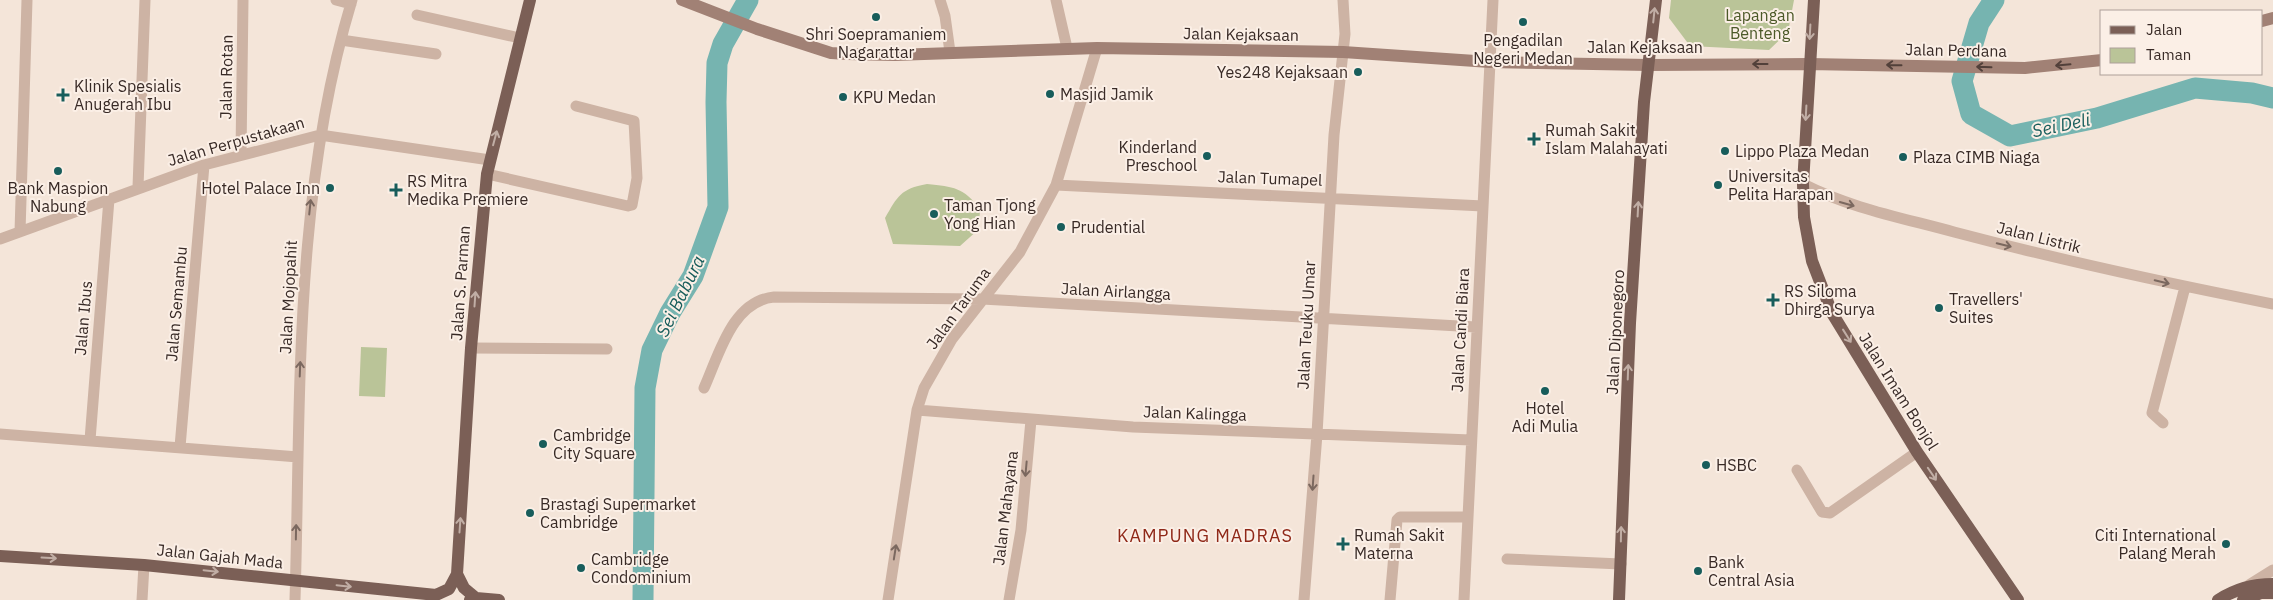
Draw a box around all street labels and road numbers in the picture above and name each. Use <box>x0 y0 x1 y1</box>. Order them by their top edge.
street label: Jalan Kejaksaan <box>1183 23 1299 45</box>
street label: Jalan Rotan <box>215 34 237 120</box>
street label: Jalan Kejaksaan <box>1587 37 1703 57</box>
street label: Jalan Perdana <box>1905 39 2008 61</box>
street label: Jalan Perpustakaan <box>165 112 307 170</box>
street label: Jalan Tumapel <box>1217 166 1323 190</box>
street label: Jalan Listrik <box>1995 217 2084 257</box>
street label: Jalan S. Parman <box>446 225 474 341</box>
street label: Jalan Mojopahit <box>275 240 301 354</box>
street label: Jalan Semambu <box>161 246 191 362</box>
street label: Jalan Teuku Umar <box>1293 260 1319 390</box>
street label: Jalan Taruma <box>922 263 995 353</box>
street label: Jalan Candi Biara <box>1447 267 1473 393</box>
street label: Jalan Diponegoro <box>1602 269 1628 395</box>
street label: Jalan Airlangga <box>1061 278 1172 304</box>
street label: Jalan Ibus <box>70 280 96 356</box>
street label: Jalan Imam Bonjol <box>1855 328 1943 454</box>
street label: Jalan Kalingga <box>1143 401 1248 425</box>
street label: Jalan Mahayana <box>988 449 1022 567</box>
street label: Jalan Gajah Mada <box>156 539 285 573</box>

